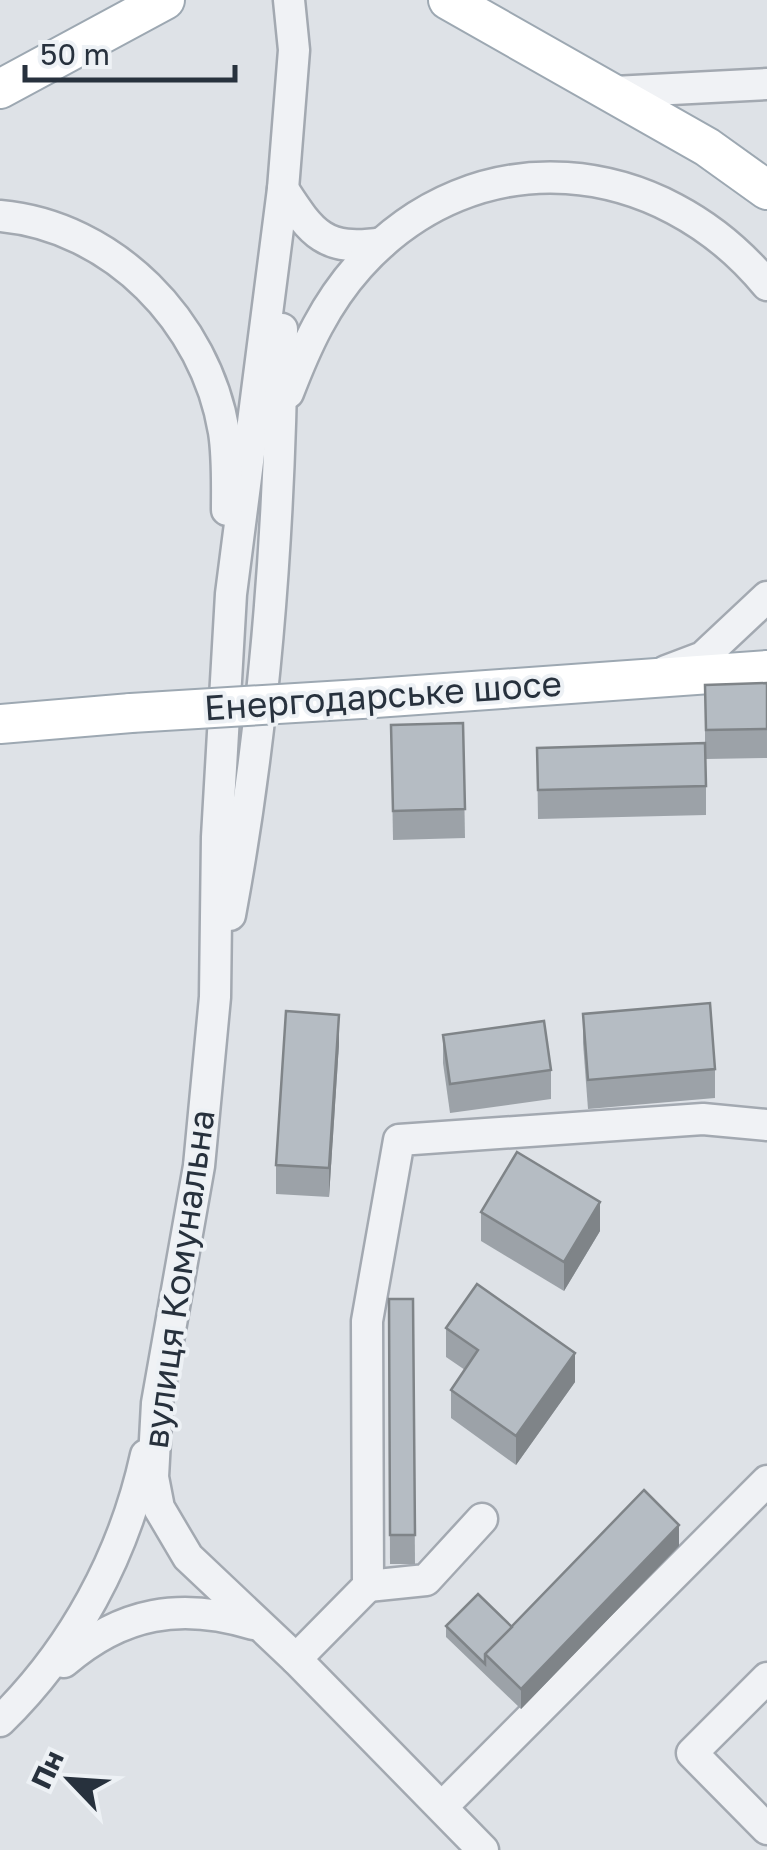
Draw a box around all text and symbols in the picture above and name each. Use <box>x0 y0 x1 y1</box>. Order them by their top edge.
scale bar <box>25 20 235 82</box>
text: 50 m <box>40 36 110 72</box>
street label: Енергодарське шосе <box>203 662 563 728</box>
street label: вулиця Комунальна <box>133 1107 223 1451</box>
north arrow <box>20 1730 120 1830</box>
text: Пн <box>24 1745 70 1793</box>

